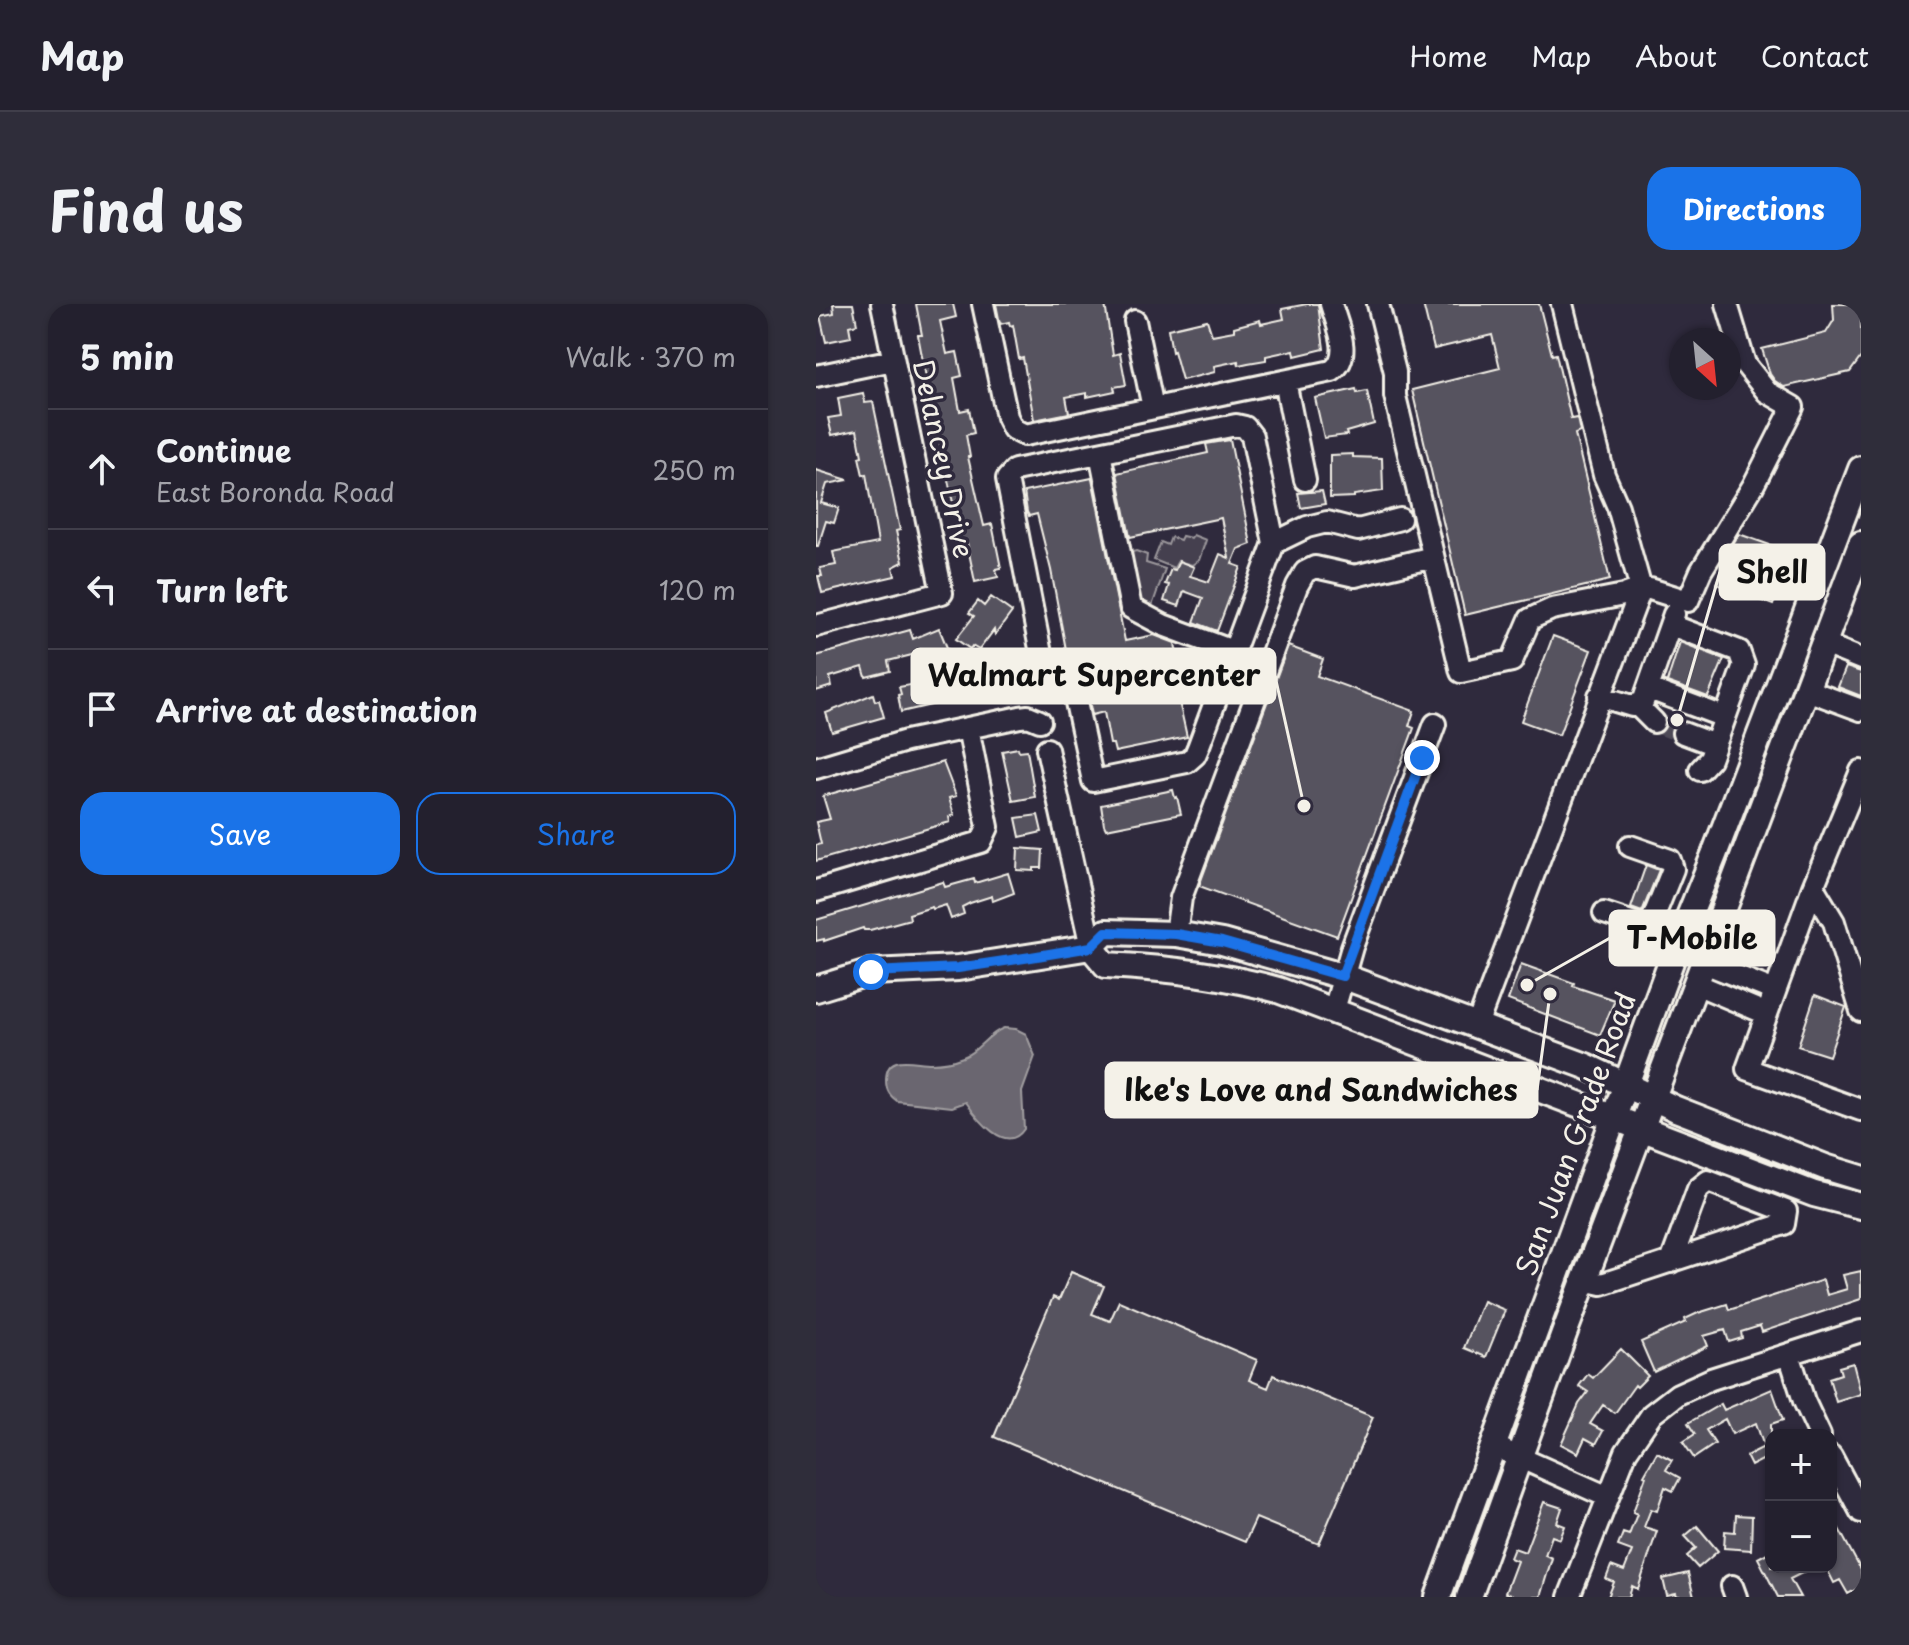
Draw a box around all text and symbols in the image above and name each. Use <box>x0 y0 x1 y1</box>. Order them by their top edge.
text: Map <box>40 27 124 84</box>
text: Home <box>1409 34 1487 77</box>
text: Map <box>1531 34 1591 77</box>
text: About <box>1635 34 1717 77</box>
text: Contact <box>1761 34 1869 77</box>
text: Find us <box>48 166 244 251</box>
button: Directions <box>1647 167 1861 250</box>
north arrow <box>1669 328 1741 400</box>
text: 5 min <box>80 330 174 382</box>
text: Walk · 370 m <box>566 337 736 376</box>
street label: Delancey Drive <box>902 355 986 562</box>
text: Continue <box>156 427 291 472</box>
icon: ahead <box>80 447 124 491</box>
text: 250 m <box>652 450 736 489</box>
text: East Boronda Road <box>156 472 395 511</box>
callout: Shell <box>1720 545 1824 599</box>
text: Shell <box>1736 548 1808 593</box>
icon: left <box>80 567 124 611</box>
text: Turn left <box>156 567 288 612</box>
text: 120 m <box>659 570 736 609</box>
callout: Walmart Supercenter <box>912 649 1275 703</box>
text: Walmart Supercenter <box>927 651 1261 696</box>
icon: arrive <box>80 687 124 731</box>
text: Arrive at destination <box>156 687 478 732</box>
route end <box>1404 740 1440 776</box>
button: Save <box>80 792 400 875</box>
button: Share <box>416 792 736 875</box>
callout: T-Mobile <box>1610 911 1774 965</box>
text: T-Mobile <box>1626 914 1758 959</box>
route start <box>853 954 889 990</box>
street label: San Juan Grade Road <box>1503 986 1646 1281</box>
callout: Ike's Love and Sandwiches <box>1106 1063 1537 1117</box>
text: Ike's Love and Sandwiches <box>1124 1066 1518 1111</box>
map controls <box>1765 1429 1837 1573</box>
button: + <box>1765 1429 1837 1501</box>
button: − <box>1765 1501 1837 1573</box>

